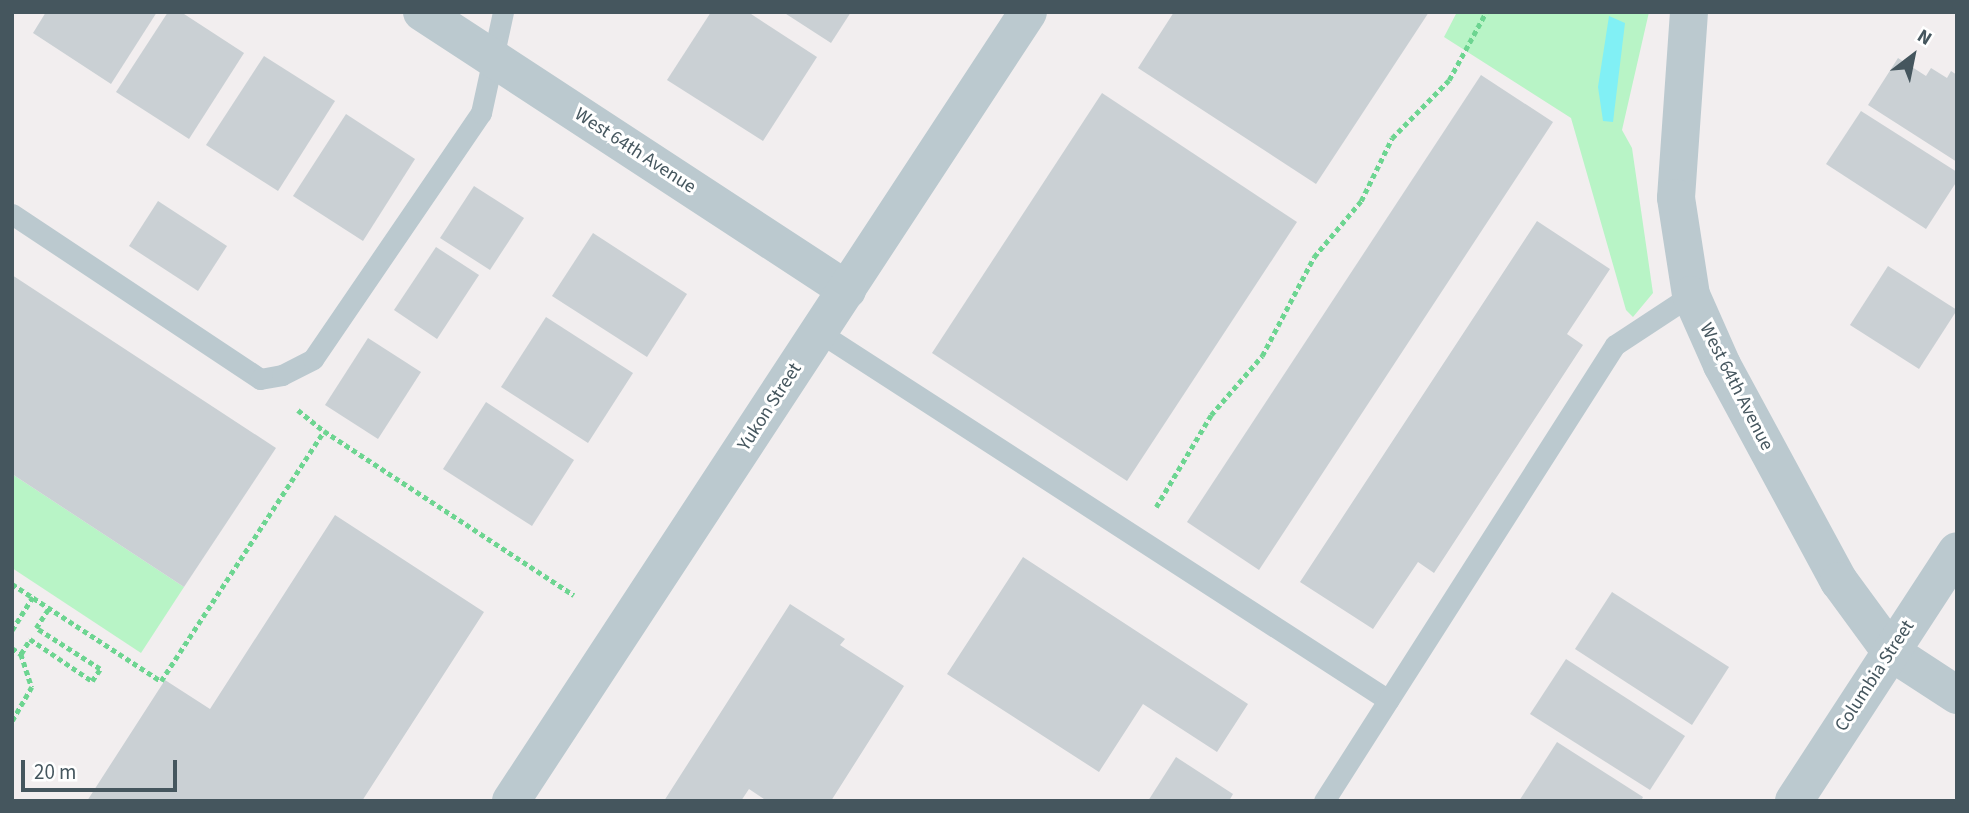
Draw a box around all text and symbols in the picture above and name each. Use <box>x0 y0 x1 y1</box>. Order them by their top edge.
north arrow <box>1878 21 1948 91</box>
text: N <box>1912 23 1937 53</box>
street label: West 64th Avenue <box>570 103 700 199</box>
street label: West 64th Avenue <box>1694 319 1778 455</box>
street label: Yukon Street <box>733 359 807 455</box>
street label: Columbia Street <box>1831 616 1919 736</box>
scale bar <box>24 746 180 790</box>
text: 20 m <box>34 757 76 787</box>

